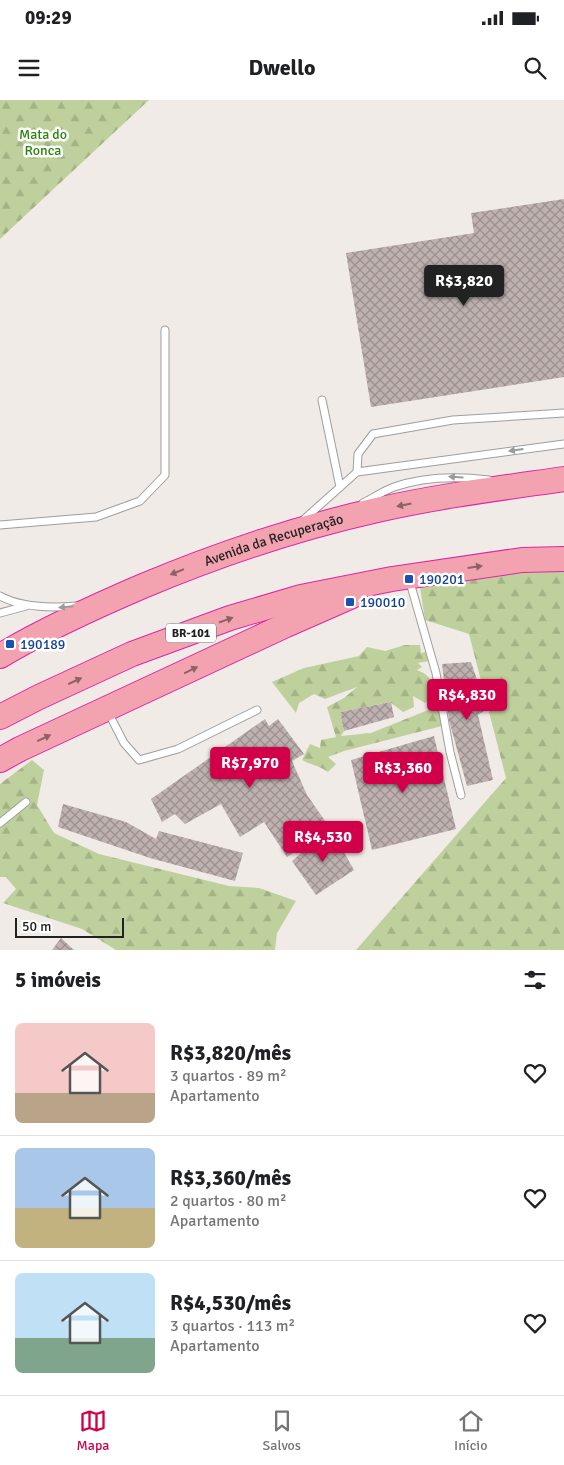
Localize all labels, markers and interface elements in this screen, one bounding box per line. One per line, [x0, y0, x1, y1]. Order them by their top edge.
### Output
text: 09:29 [25, 6, 72, 30]
icon: menu [15, 54, 43, 82]
text: Dwello [249, 54, 315, 81]
icon: search [521, 54, 549, 82]
park label: Mata do Ronca [19, 126, 67, 159]
pin: R$3,820 [418, 264, 510, 307]
text: R$3,820 [435, 271, 493, 291]
one-way arrow [507, 446, 523, 454]
one-way arrow [448, 473, 464, 481]
one-way arrow [395, 501, 411, 509]
street label: Avenida da Recuperação [201, 510, 345, 570]
one-way arrow [468, 562, 484, 570]
one-way arrow [169, 568, 184, 576]
place label: 190201 [419, 571, 464, 588]
marker: 190201 [403, 573, 415, 585]
place label: 190010 [360, 594, 405, 611]
marker: 190010 [344, 596, 356, 608]
one-way arrow [58, 603, 74, 611]
one-way arrow [219, 616, 234, 624]
road number: BR-101 [166, 624, 216, 642]
place label: 190189 [20, 636, 65, 653]
marker: 190189 [4, 638, 16, 650]
one-way arrow [184, 666, 198, 674]
one-way arrow [68, 676, 82, 684]
pin: R$4,830 [421, 678, 513, 721]
text: R$4,830 [438, 685, 496, 705]
one-way arrow [36, 734, 51, 743]
pin: R$7,970 [204, 746, 296, 789]
pin: R$3,360 [357, 752, 449, 794]
text: R$7,970 [221, 753, 279, 773]
text: R$3,360 [374, 758, 432, 778]
pin: R$4,530 [277, 820, 369, 863]
text: R$4,530 [294, 827, 352, 847]
scale bar [15, 915, 124, 938]
text: 50 m [22, 918, 51, 935]
icon: filters [521, 966, 549, 994]
text: 5 imóveis [15, 967, 101, 993]
text: R$3,820/mês [170, 1040, 291, 1066]
icon: home [55, 1043, 115, 1103]
icon: heart [521, 1059, 549, 1087]
text: 3 quartos · 89 m² [170, 1066, 287, 1086]
text: Apartamento [170, 1086, 260, 1106]
text: R$3,360/mês [170, 1165, 291, 1191]
icon: home [55, 1168, 115, 1228]
icon: heart [521, 1184, 549, 1212]
text: 2 quartos · 80 m² [170, 1191, 287, 1211]
text: Apartamento [170, 1211, 260, 1231]
text: R$4,530/mês [170, 1290, 291, 1316]
icon: home [55, 1293, 115, 1353]
icon: heart [521, 1309, 549, 1337]
text: 3 quartos · 113 m² [170, 1316, 295, 1336]
text: Apartamento [170, 1336, 260, 1356]
tab: Mapa [77, 1407, 109, 1454]
tab: Salvos [263, 1407, 301, 1454]
tab: Início [454, 1407, 487, 1454]

